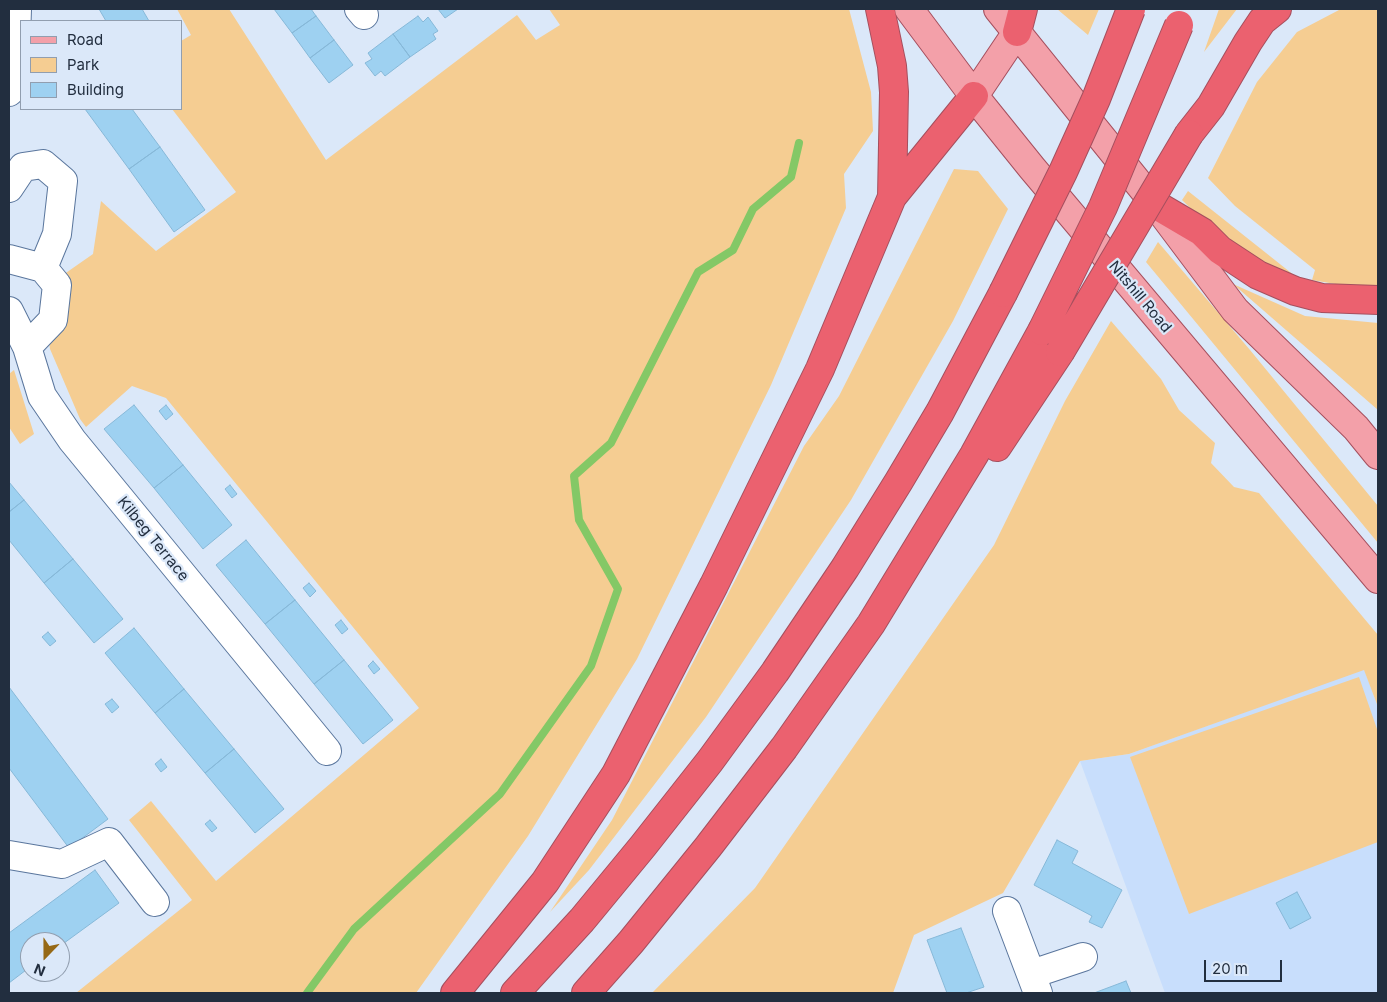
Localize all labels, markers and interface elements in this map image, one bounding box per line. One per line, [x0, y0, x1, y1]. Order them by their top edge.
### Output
legend [20, 20, 182, 110]
text: Road [67, 30, 103, 49]
text: Park [67, 55, 99, 74]
text: Building [67, 80, 124, 99]
street label: Nitshill Road [1105, 258, 1175, 336]
street label: Kilbeg Terrace [113, 493, 193, 585]
north arrow [20, 932, 70, 982]
scale bar [1207, 950, 1284, 982]
text: 20 m [1212, 959, 1248, 978]
text: N [31, 961, 48, 980]

